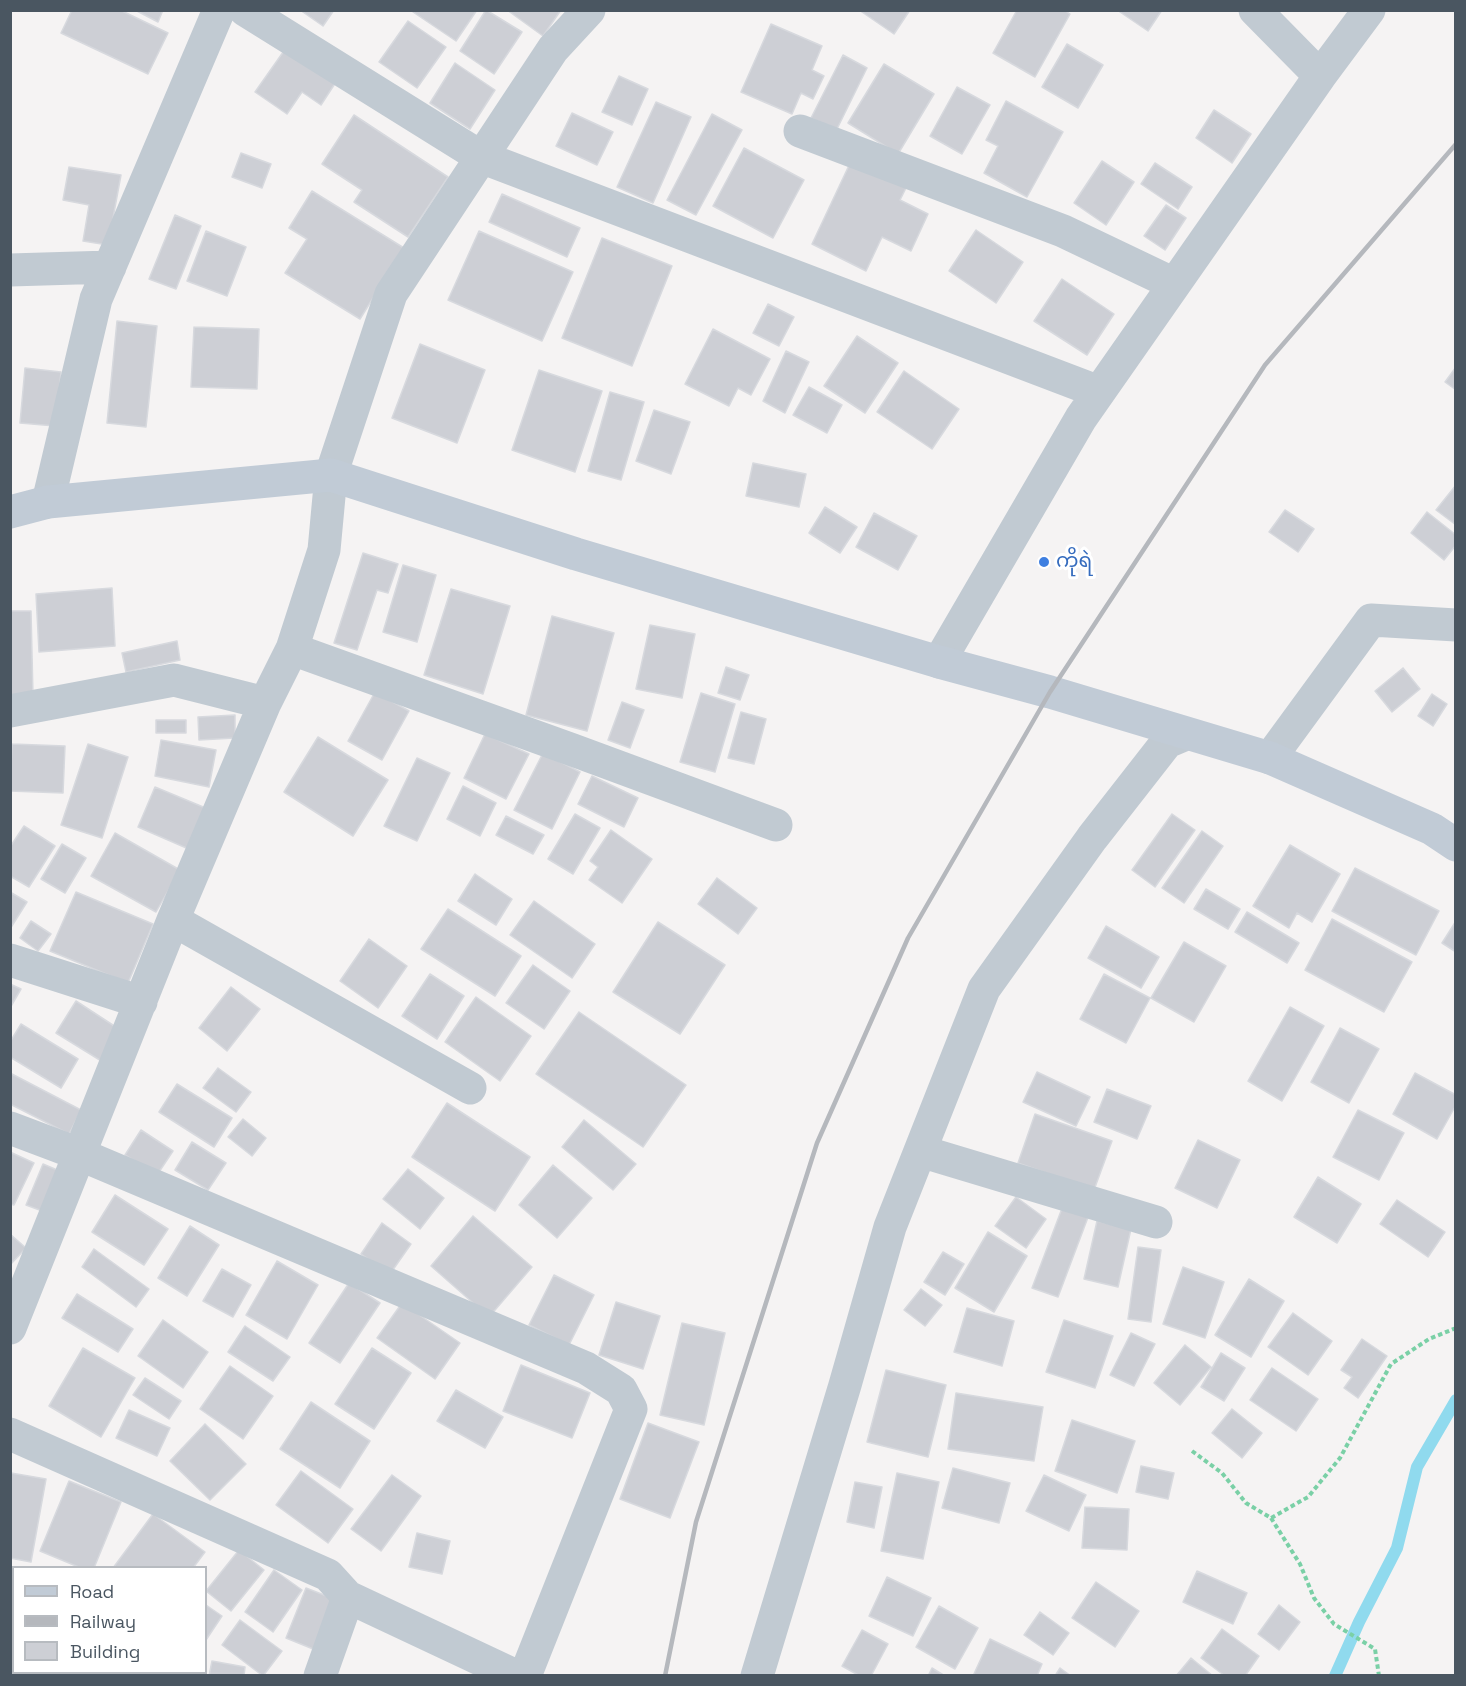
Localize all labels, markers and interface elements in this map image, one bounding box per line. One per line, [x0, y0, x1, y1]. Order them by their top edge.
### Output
place label: ကိုရဲ [1056, 550, 1092, 574]
marker: ကိုရဲ [1037, 555, 1051, 569]
legend [12, 1566, 207, 1674]
text: Road [70, 1580, 114, 1603]
text: Railway [70, 1610, 136, 1633]
text: Building [70, 1640, 140, 1663]

